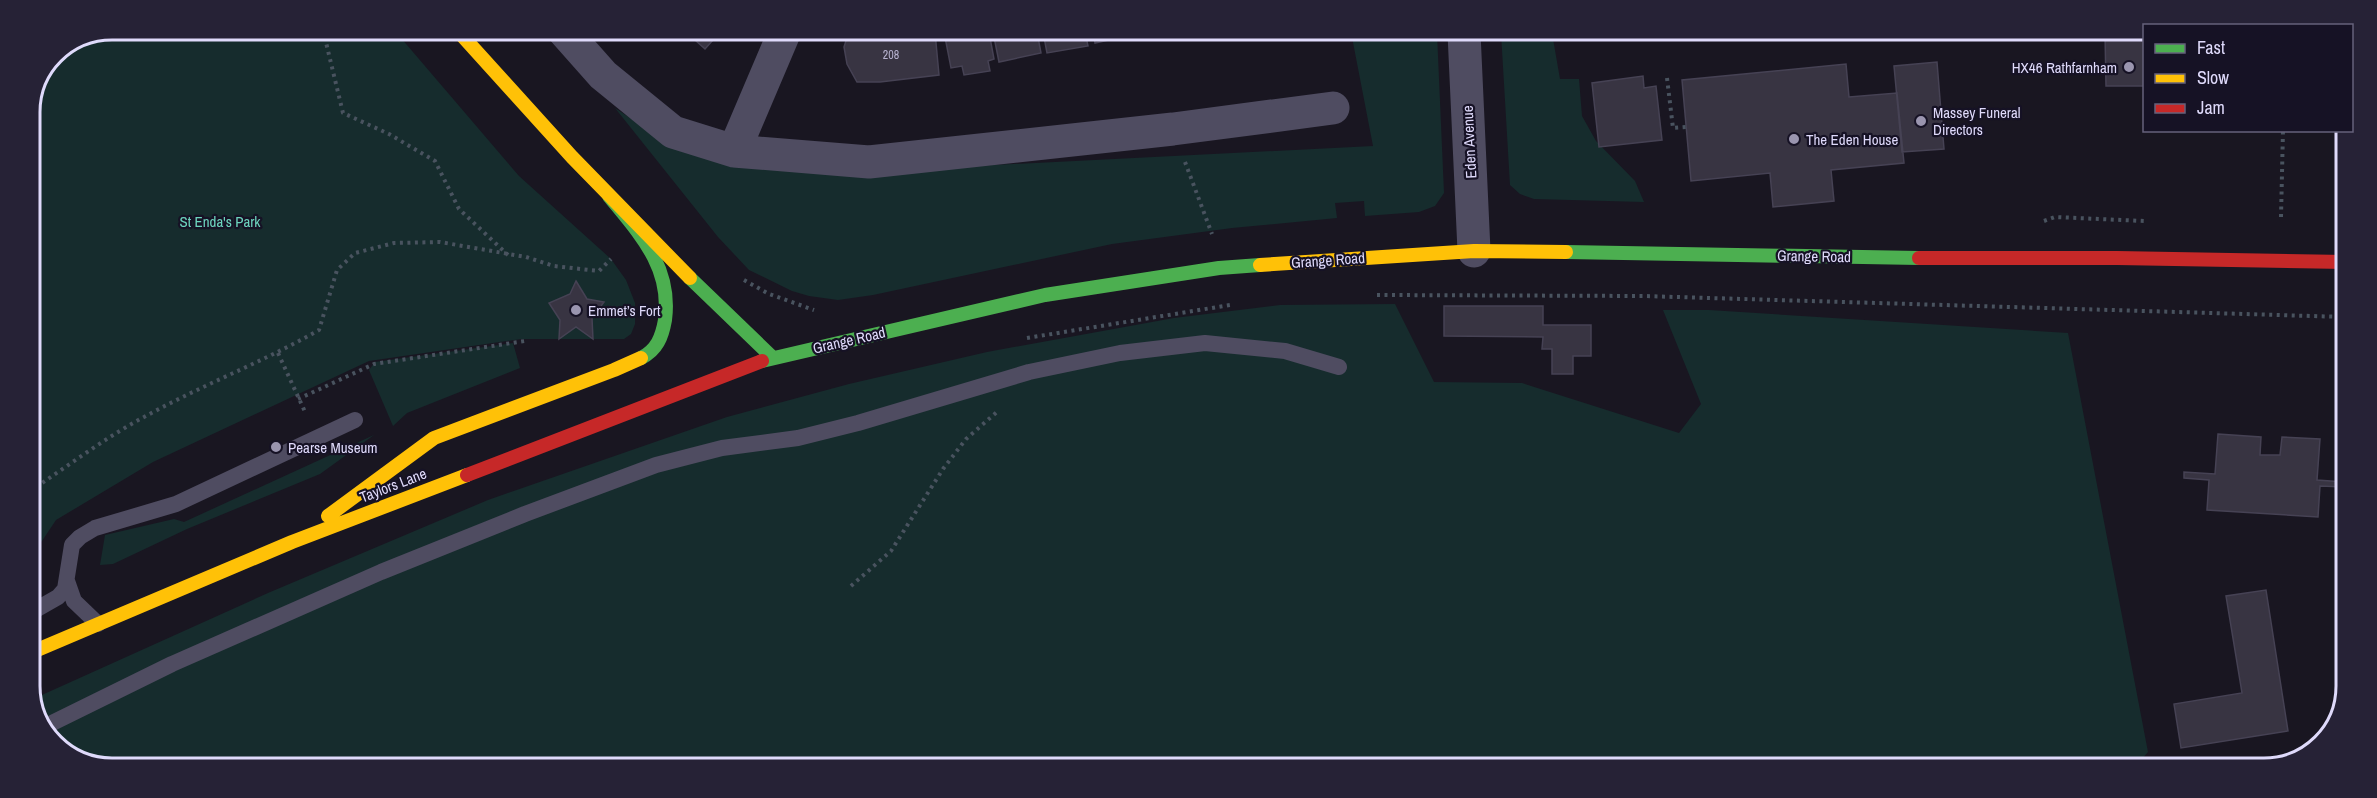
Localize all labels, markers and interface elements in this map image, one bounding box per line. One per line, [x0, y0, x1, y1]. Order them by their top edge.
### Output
legend [2143, 24, 2353, 132]
text: Fast [2197, 35, 2225, 60]
house number: 208 [883, 47, 899, 63]
place label: HX46 Rathfarnham [2012, 57, 2117, 78]
marker: HX46 Rathfarnham [2122, 60, 2136, 74]
text: Slow [2197, 65, 2229, 90]
text: Jam [2197, 95, 2225, 120]
place label: Massey Funeral Directors [1933, 102, 2021, 140]
street label: Eden Avenue [1457, 105, 1481, 179]
marker: Massey Funeral Directors [1914, 114, 1928, 128]
place label: The Eden House [1806, 129, 1898, 150]
marker: The Eden House [1787, 132, 1801, 146]
park label: St Enda's Park [180, 211, 261, 232]
street label: Grange Road [1777, 245, 1851, 267]
street label: Grange Road [1290, 247, 1366, 273]
place label: Emmet’s Fort [588, 300, 661, 321]
marker: Emmet’s Fort [569, 303, 583, 317]
street label: Grange Road [811, 321, 887, 359]
place label: Pearse Museum [288, 437, 378, 458]
marker: Pearse Museum [269, 440, 283, 454]
street label: Taylors Lane [357, 463, 430, 507]

